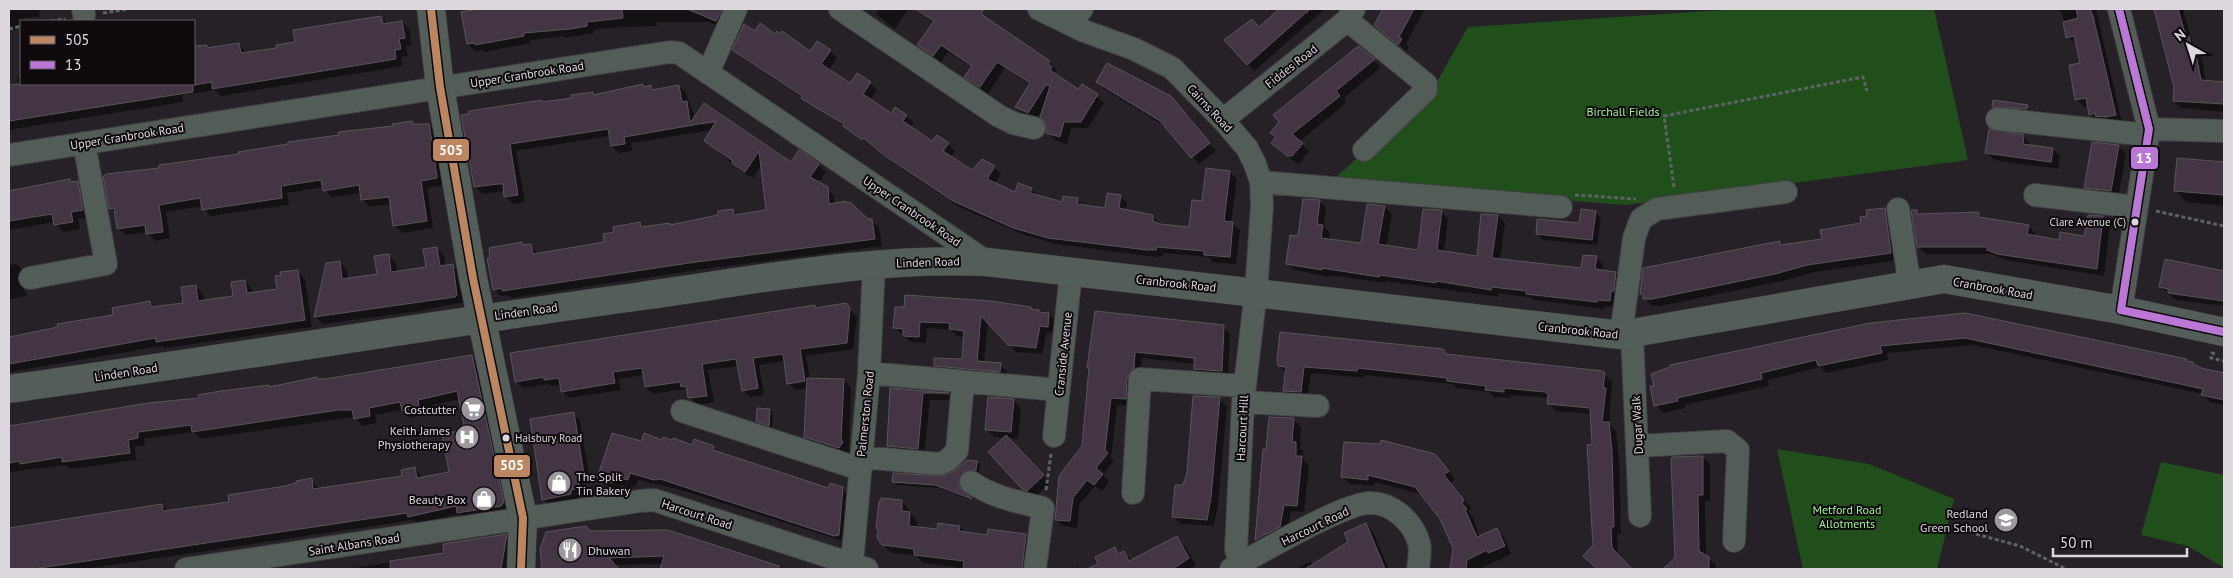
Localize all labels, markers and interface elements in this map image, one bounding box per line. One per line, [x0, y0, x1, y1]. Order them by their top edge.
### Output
legend [20, 20, 195, 85]
north arrow [2163, 20, 2213, 70]
text: N [2171, 25, 2189, 45]
text: 505 [65, 30, 90, 49]
street label: Fiddes Road [1262, 41, 1320, 91]
text: 13 [65, 55, 81, 74]
street label: Upper Cranbrook Road [469, 58, 585, 90]
street label: Cairns Road [1184, 81, 1236, 135]
park label: Birchall Fields [1587, 104, 1659, 119]
street label: Upper Cranbrook Road [69, 120, 185, 152]
line badge: 505 [432, 138, 470, 162]
text: 505 [439, 141, 463, 159]
line badge: 13 [2130, 146, 2159, 170]
text: 13 [2136, 149, 2152, 167]
street label: Upper Cranbrook Road [860, 173, 964, 249]
place label: Clare Avenue (C) [2049, 215, 2126, 229]
marker: Clare Avenue (C) [2130, 217, 2140, 227]
street label: Linden Road [896, 253, 960, 271]
street label: Cranbrook Road [1135, 271, 1217, 295]
street label: Cranbrook Road [1952, 274, 2034, 302]
street label: Linden Road [493, 299, 559, 323]
street label: Cranside Avenue [1051, 311, 1075, 397]
street label: Cranbrook Road [1537, 318, 1619, 342]
street label: Linden Road [93, 360, 159, 384]
street label: Palmerston Road [853, 370, 877, 458]
street label: Harcourt Hill [1233, 394, 1251, 461]
street label: Dugar Walk [1628, 395, 1646, 455]
supermarket icon: Costcutter [460, 396, 486, 422]
place label: Costcutter [404, 402, 456, 417]
place label: Keith James Physiotherapy [378, 423, 450, 452]
hospital icon: Keith James Physiotherapy [454, 424, 480, 450]
place label: Halsbury Road [515, 431, 582, 445]
marker: Halsbury Road [501, 433, 511, 443]
line badge: 505 [493, 454, 531, 478]
text: 505 [500, 456, 524, 474]
place label: The Split Tin Bakery [576, 469, 630, 498]
shop icon: The Split Tin Bakery [546, 470, 572, 496]
shop icon: Beauty Box [471, 486, 497, 512]
place label: Beauty Box [409, 492, 466, 507]
street label: Harcourt Road [660, 496, 734, 532]
park label: Metford Road Allotments [1813, 502, 1881, 531]
street label: Harcourt Road [1279, 503, 1351, 549]
place label: Redland Green School [1920, 506, 1988, 535]
school or university icon: Redland Green School [1993, 507, 2019, 533]
scale bar [2053, 526, 2187, 558]
street label: Saint Albans Road [307, 529, 401, 559]
text: 50 m [2060, 533, 2093, 552]
restaurant icon: Dhuwan [557, 537, 583, 563]
place label: Dhuwan [588, 543, 630, 558]

